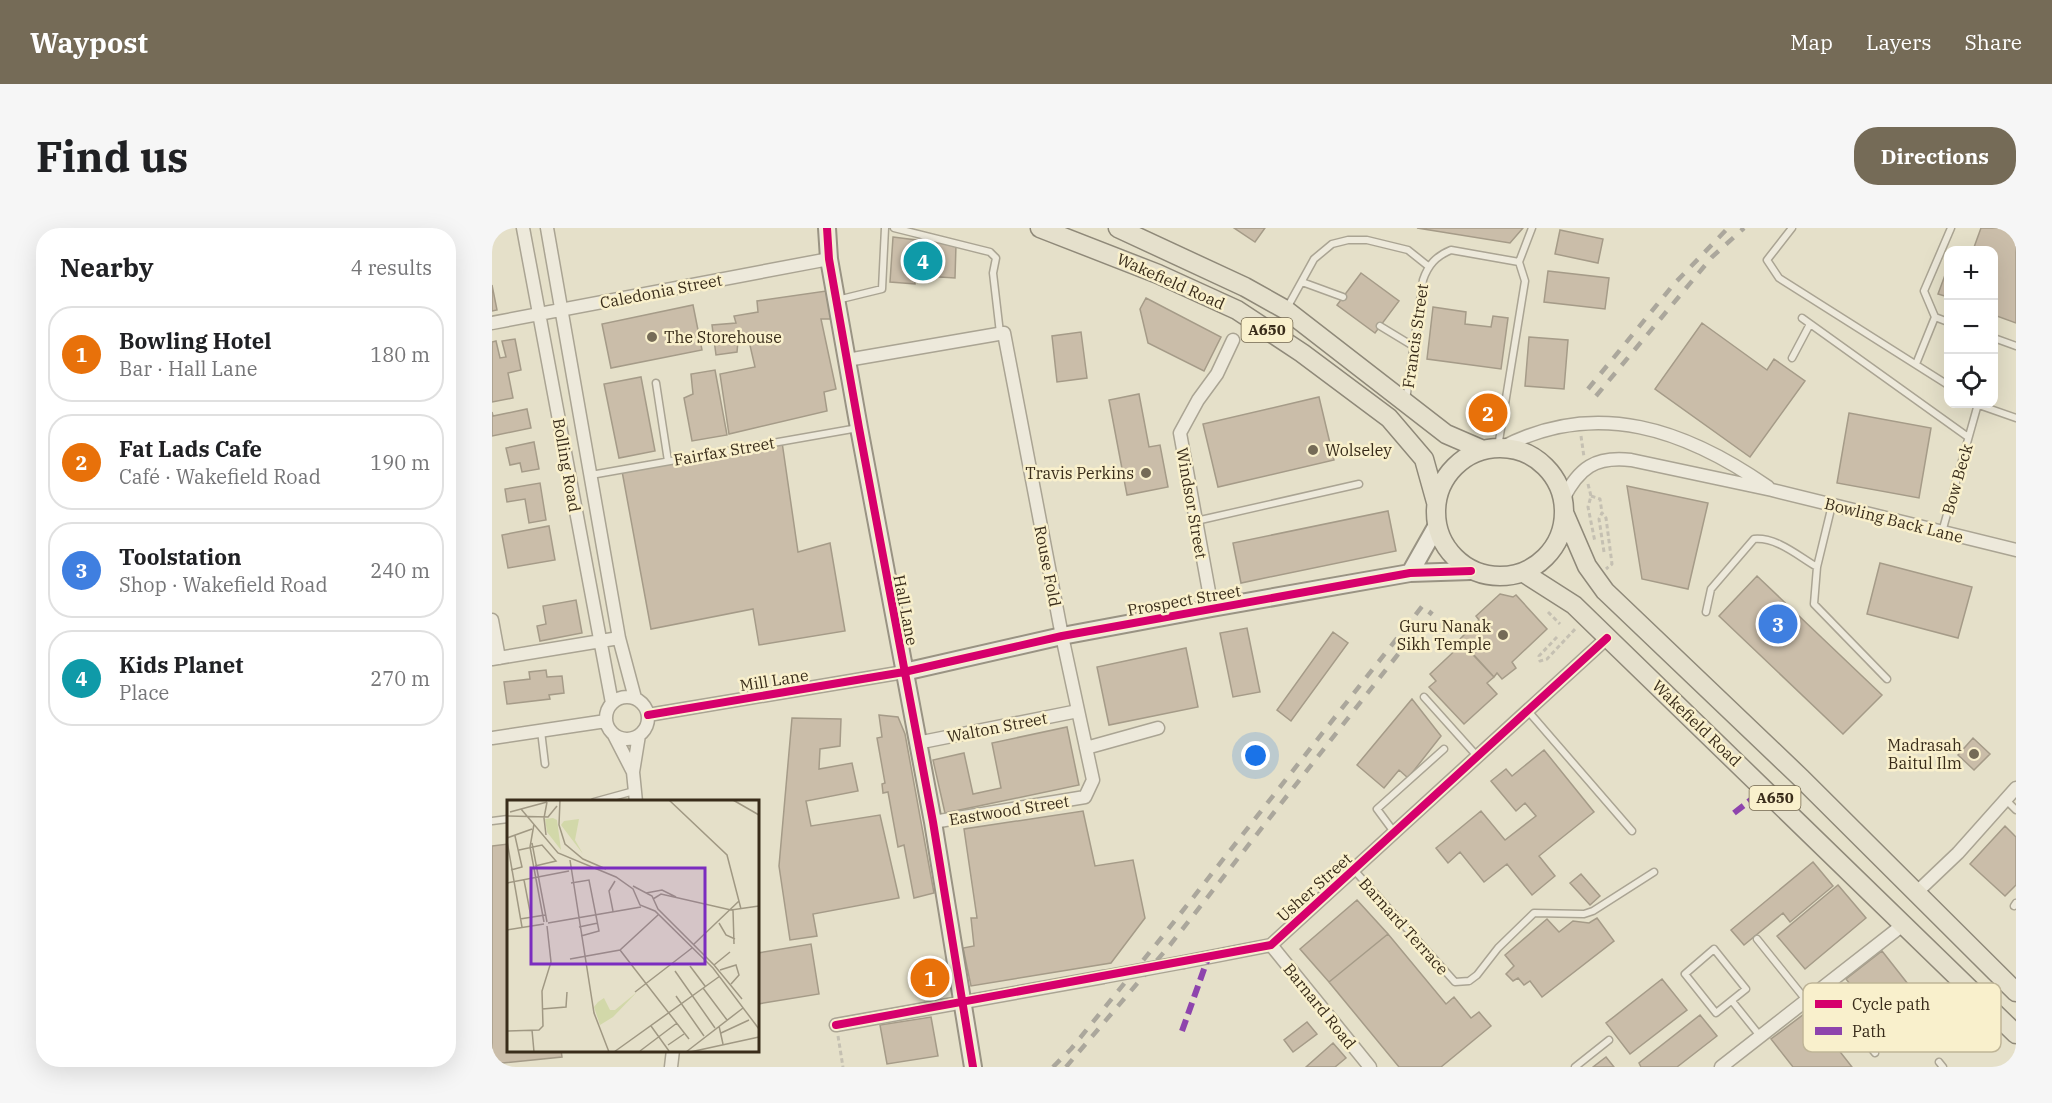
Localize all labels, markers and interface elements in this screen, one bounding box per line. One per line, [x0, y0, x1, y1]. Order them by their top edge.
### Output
text: Waypost [30, 24, 148, 61]
text: Map [1790, 28, 1833, 56]
text: Layers [1866, 28, 1932, 56]
text: Share [1965, 28, 2022, 56]
button: Directions [1854, 127, 2016, 185]
text: Find us [36, 129, 188, 184]
pin: 4 [904, 238, 942, 284]
map controls [1944, 246, 1998, 408]
button: + [1944, 246, 1998, 300]
street label: Wakefield Road [1114, 248, 1228, 314]
text: Nearby [60, 250, 154, 284]
text: 4 results [351, 254, 432, 281]
street label: Caledonia Street [598, 269, 724, 313]
street label: Francis Street [1398, 282, 1432, 390]
button: − [1944, 300, 1998, 354]
road number: A650 [1242, 318, 1292, 342]
text: Bowling Hotel [119, 326, 271, 355]
place label: The Storehouse [664, 327, 782, 347]
marker: The Storehouse [645, 330, 659, 344]
text: 1 [76, 341, 88, 368]
text: 180 m [370, 341, 430, 368]
button: locate [1944, 354, 1998, 408]
text: Bar · Hall Lane [119, 355, 258, 382]
pin: 2 [1468, 390, 1508, 435]
street label: Bolling Road [549, 416, 585, 514]
street label: Fairfax Street [672, 432, 776, 470]
text: Fat Lads Cafe [119, 434, 262, 463]
place label: Wolseley [1325, 440, 1392, 460]
street label: Bow Beck [1937, 441, 1977, 517]
marker: Wolseley [1306, 443, 1320, 457]
street label: Windsor Street [1172, 446, 1212, 561]
text: 2 [76, 449, 88, 476]
text: 190 m [370, 449, 430, 476]
text: Café · Wakefield Road [119, 463, 321, 490]
place label: Travis Perkins [1025, 463, 1134, 483]
marker: Travis Perkins [1139, 466, 1153, 480]
street label: Bowling Back Lane [1823, 493, 1965, 547]
street label: Rouse Fold [1030, 524, 1066, 609]
text: Toolstation [119, 542, 242, 571]
text: 3 [76, 557, 88, 584]
text: 240 m [370, 557, 430, 584]
text: Shop · Wakefield Road [119, 571, 328, 598]
street label: Hall Lane [889, 573, 923, 647]
street label: Prospect Street [1126, 580, 1243, 620]
pin: 3 [1758, 602, 1798, 646]
place label: Guru Nanak Sikh Temple [1397, 616, 1492, 654]
marker: Guru Nanak Sikh Temple [1496, 628, 1510, 642]
text: Kids Planet [119, 650, 243, 679]
text: 4 [76, 665, 88, 692]
text: 270 m [370, 665, 430, 692]
street label: Mill Lane [738, 665, 810, 695]
street label: Wakefield Road [1648, 675, 1746, 771]
text: Place [119, 679, 169, 706]
street label: Walton Street [945, 707, 1049, 747]
place label: Madrasah Baitul Ilm [1887, 735, 1962, 773]
your location [1241, 741, 1270, 770]
marker: Madrasah Baitul Ilm [1967, 747, 1981, 761]
road number: A650 [1750, 786, 1800, 810]
street label: Eastwood Street [947, 791, 1071, 829]
inset map [507, 800, 759, 1052]
street label: Usher Street [1272, 848, 1356, 926]
street label: Barnard Terrace [1355, 873, 1453, 979]
pin: 1 [910, 956, 950, 1000]
street label: Barnard Road [1279, 959, 1361, 1053]
legend [1803, 983, 2001, 1052]
text: Cycle path [1852, 994, 1930, 1014]
text: Path [1852, 1021, 1886, 1041]

